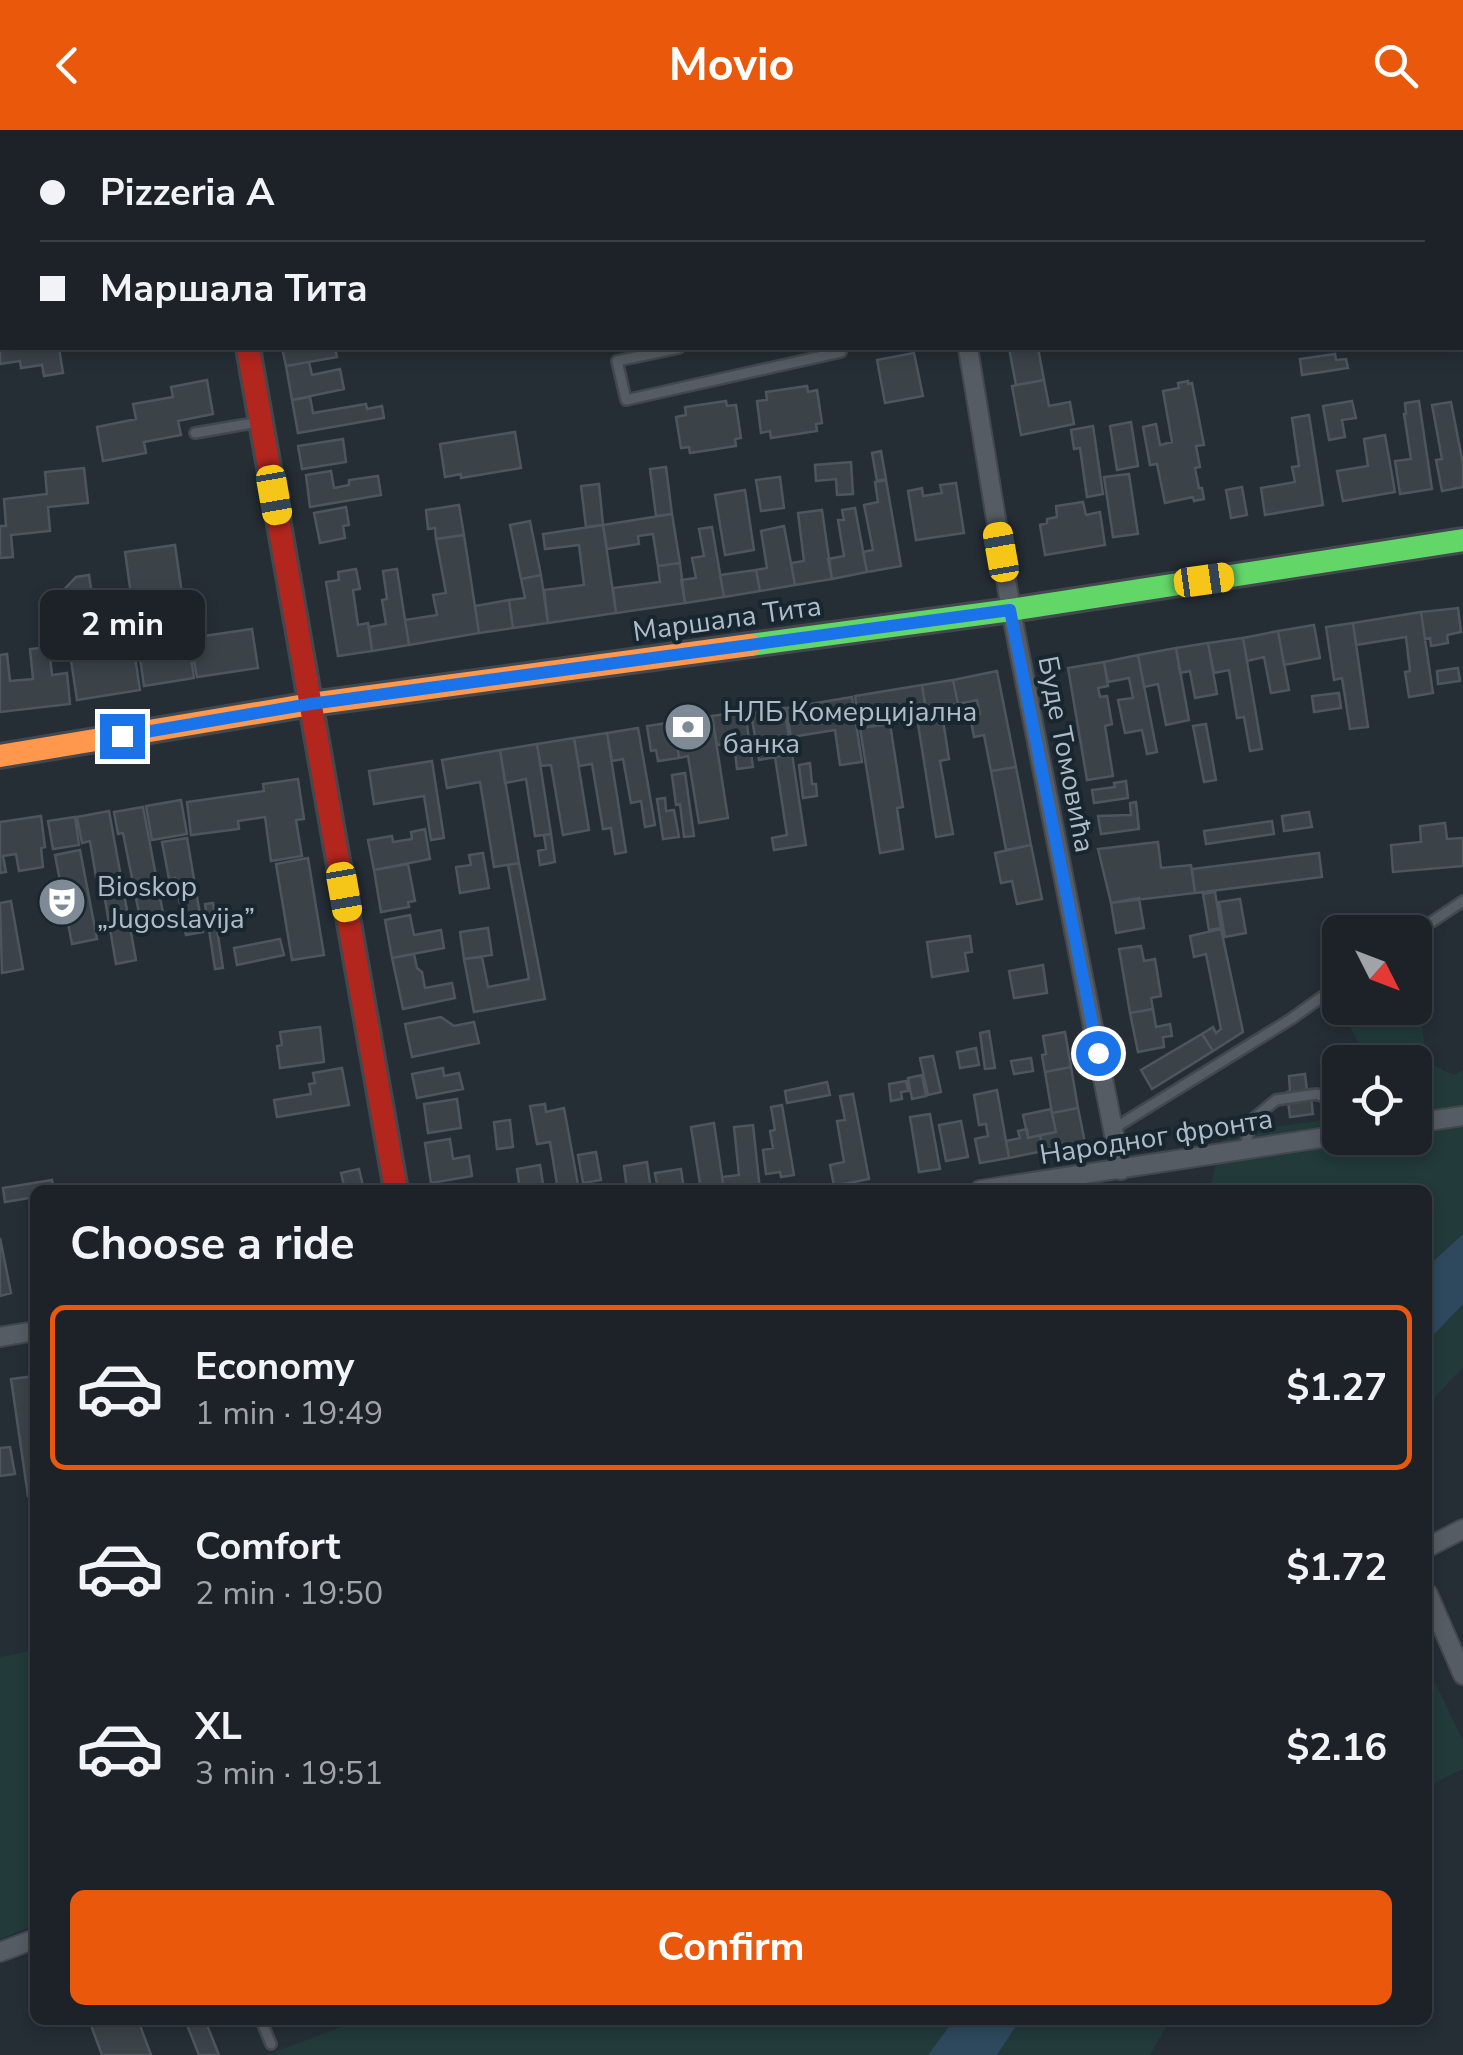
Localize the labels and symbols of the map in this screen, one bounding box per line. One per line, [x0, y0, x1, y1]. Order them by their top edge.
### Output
car [254, 463, 294, 527]
car [981, 520, 1021, 584]
car [1172, 561, 1236, 599]
street label: Маршала Тита [630, 587, 824, 651]
callout: 2 min [39, 591, 204, 661]
street label: Буде Томовића [1028, 653, 1104, 856]
place label: НЛБ Комерцијална банка [723, 693, 977, 763]
bank icon: НЛБ Комерцијална банка [662, 701, 714, 753]
route end [100, 714, 145, 759]
car [324, 860, 364, 924]
place label: Bioskop „Jugoslavija” [97, 868, 255, 938]
theatre icon: Bioskop „Jugoslavija” [36, 876, 88, 928]
north arrow [1322, 915, 1432, 1025]
route start [1076, 1031, 1121, 1076]
street label: Народног фронта [1037, 1100, 1276, 1174]

